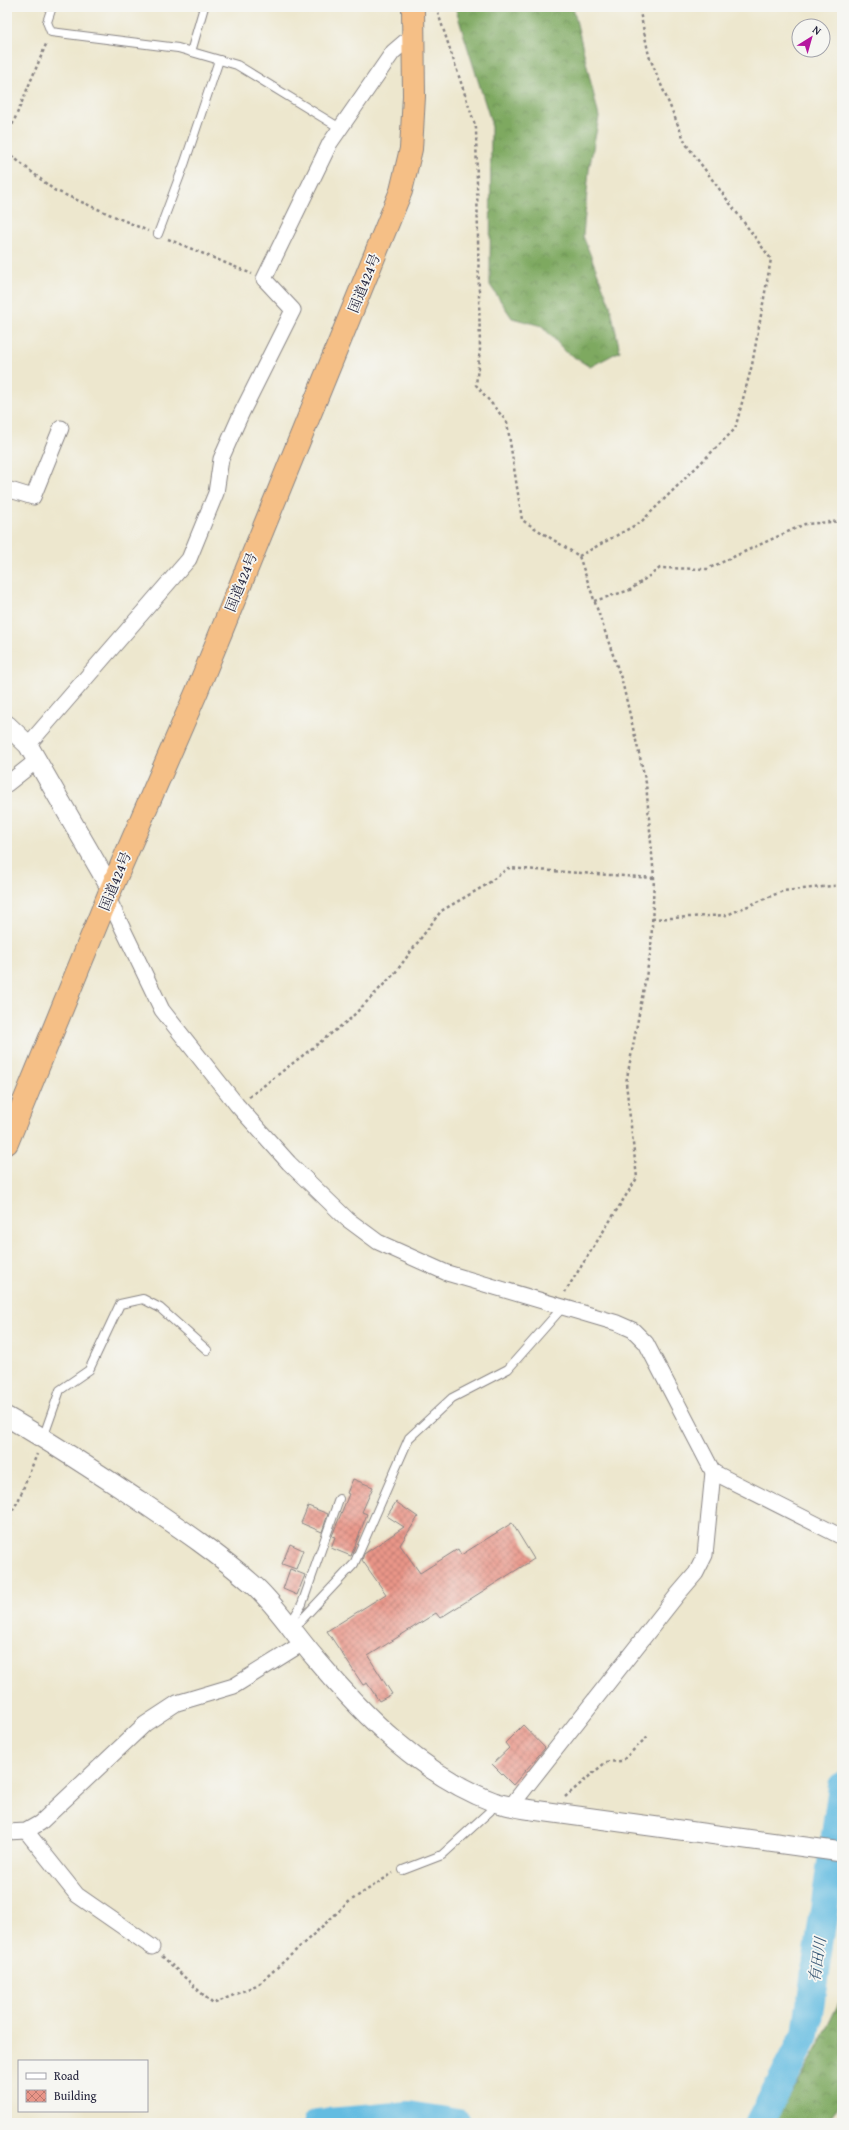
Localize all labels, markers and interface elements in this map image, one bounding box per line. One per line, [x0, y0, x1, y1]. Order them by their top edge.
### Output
north arrow [791, 18, 831, 58]
text: N [809, 21, 825, 39]
street label: 国道424号 [343, 250, 385, 316]
street label: 国道424号 [220, 549, 262, 615]
street label: 国道424号 [94, 848, 136, 914]
water label: 有田川 [803, 1934, 831, 1984]
legend [18, 2060, 148, 2112]
text: Road [54, 2067, 80, 2084]
text: Building [54, 2087, 97, 2104]

